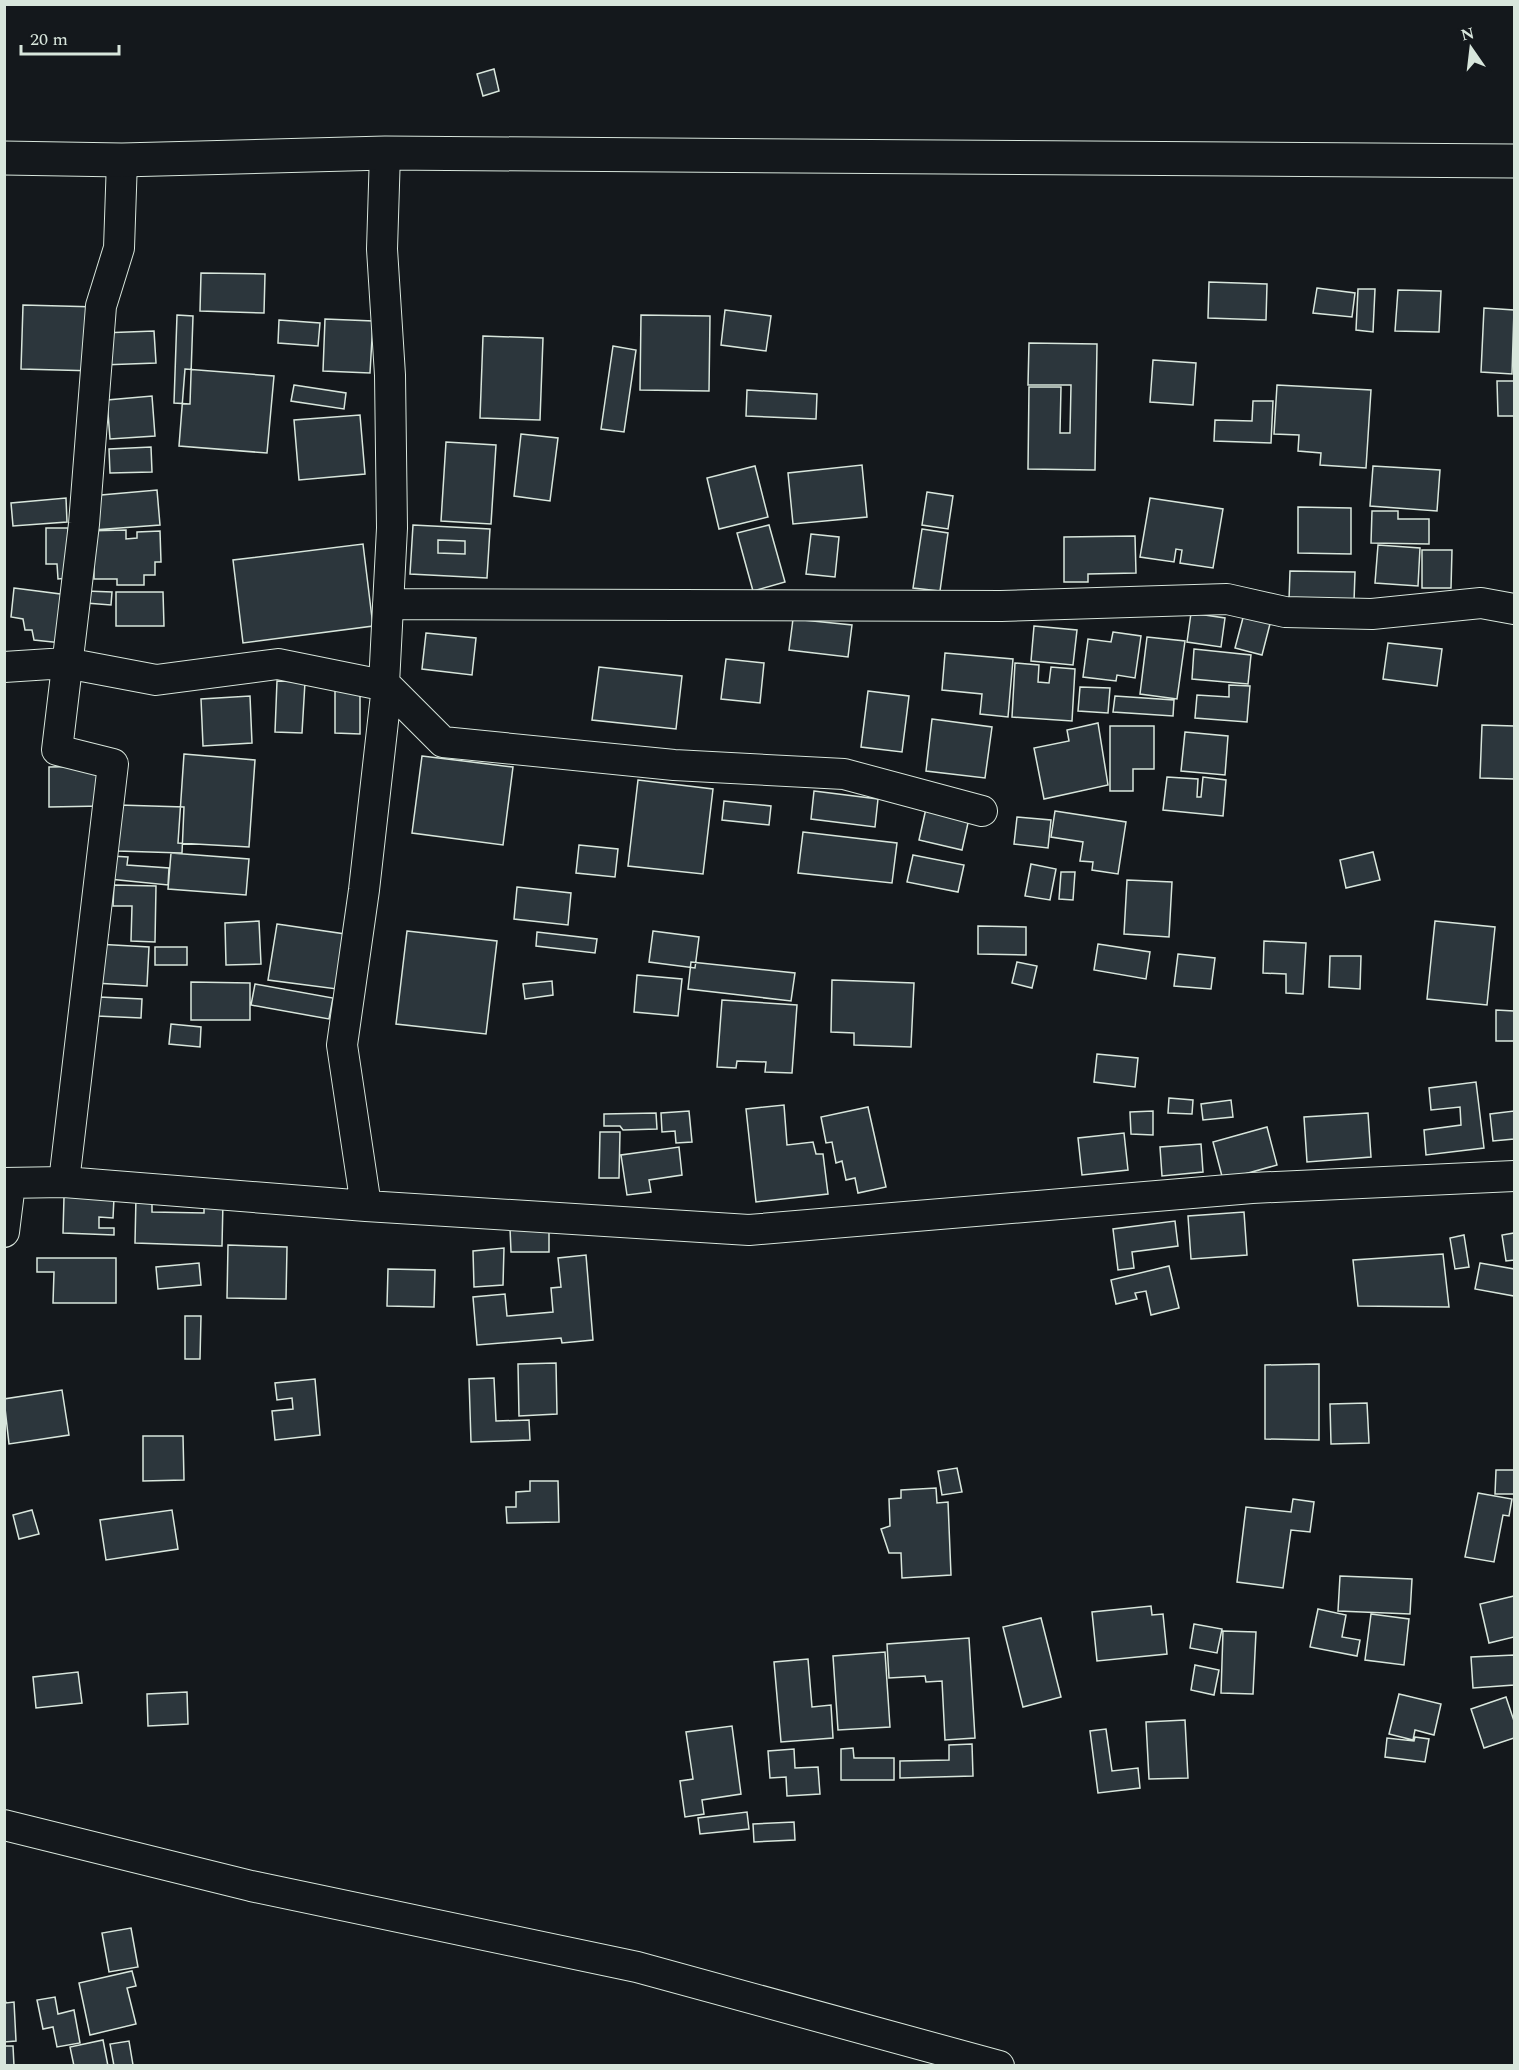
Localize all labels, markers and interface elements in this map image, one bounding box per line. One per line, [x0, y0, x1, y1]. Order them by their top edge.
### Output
scale bar [21, 18, 118, 56]
north arrow [1441, 18, 1501, 78]
text: N [1458, 21, 1477, 48]
text: 20 m [30, 26, 68, 53]

